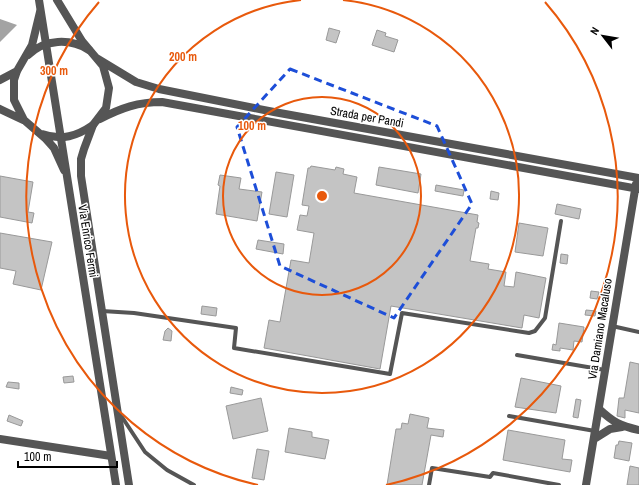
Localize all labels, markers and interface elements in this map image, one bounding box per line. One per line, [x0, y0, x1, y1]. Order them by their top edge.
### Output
north arrow [583, 16, 623, 56]
text: N [587, 24, 602, 37]
text: 200 m [169, 49, 197, 65]
text: 300 m [40, 63, 68, 79]
street label: Strada per Pandi [329, 103, 405, 131]
text: 100 m [238, 118, 266, 134]
centre of rings [315, 189, 329, 203]
street label: Via Enrico Fermi [74, 203, 102, 279]
street label: Via Damiano Macaluso [584, 277, 616, 381]
scale bar [18, 443, 117, 469]
text: 100 m [24, 449, 51, 465]

